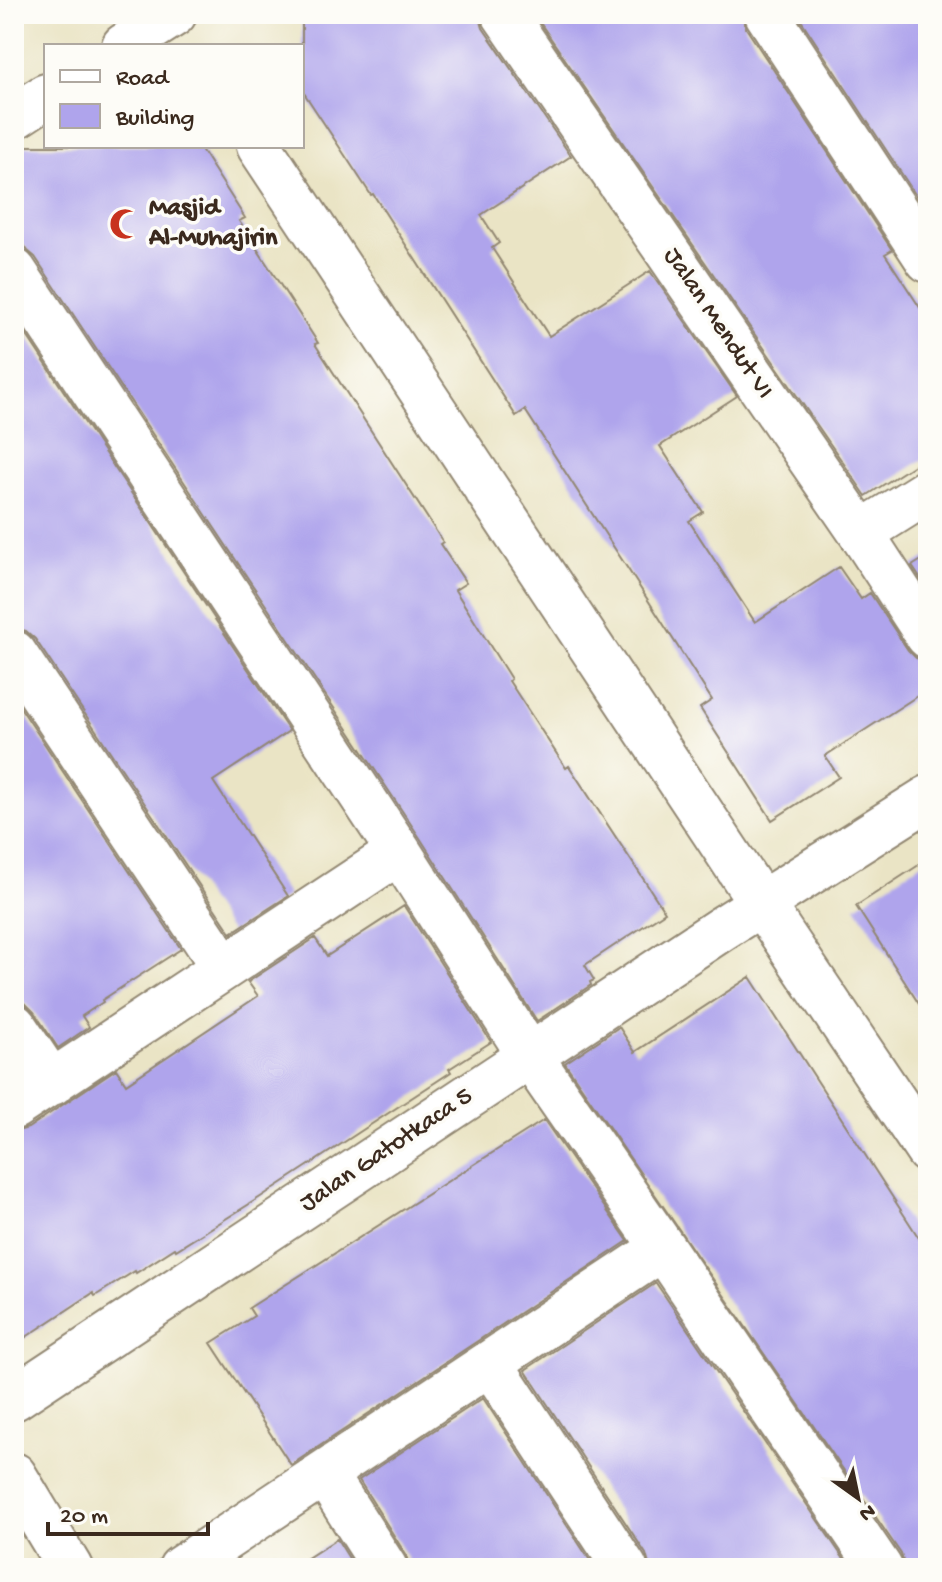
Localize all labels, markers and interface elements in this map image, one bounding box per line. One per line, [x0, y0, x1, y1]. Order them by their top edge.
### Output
legend [44, 44, 304, 148]
text: Road [116, 65, 170, 94]
text: Building [115, 105, 194, 134]
place label: Masjid Al-Muhajirin [148, 194, 278, 255]
mosque icon: Masjid Al-Muhajirin [108, 207, 142, 241]
street label: Jalan Mendut VI [655, 243, 779, 405]
street label: Jalan Gatotkaca 5 [295, 1082, 479, 1220]
north arrow [818, 1458, 898, 1538]
scale bar [48, 1486, 208, 1536]
text: N [854, 1497, 880, 1526]
text: 20 m [60, 1503, 108, 1532]

